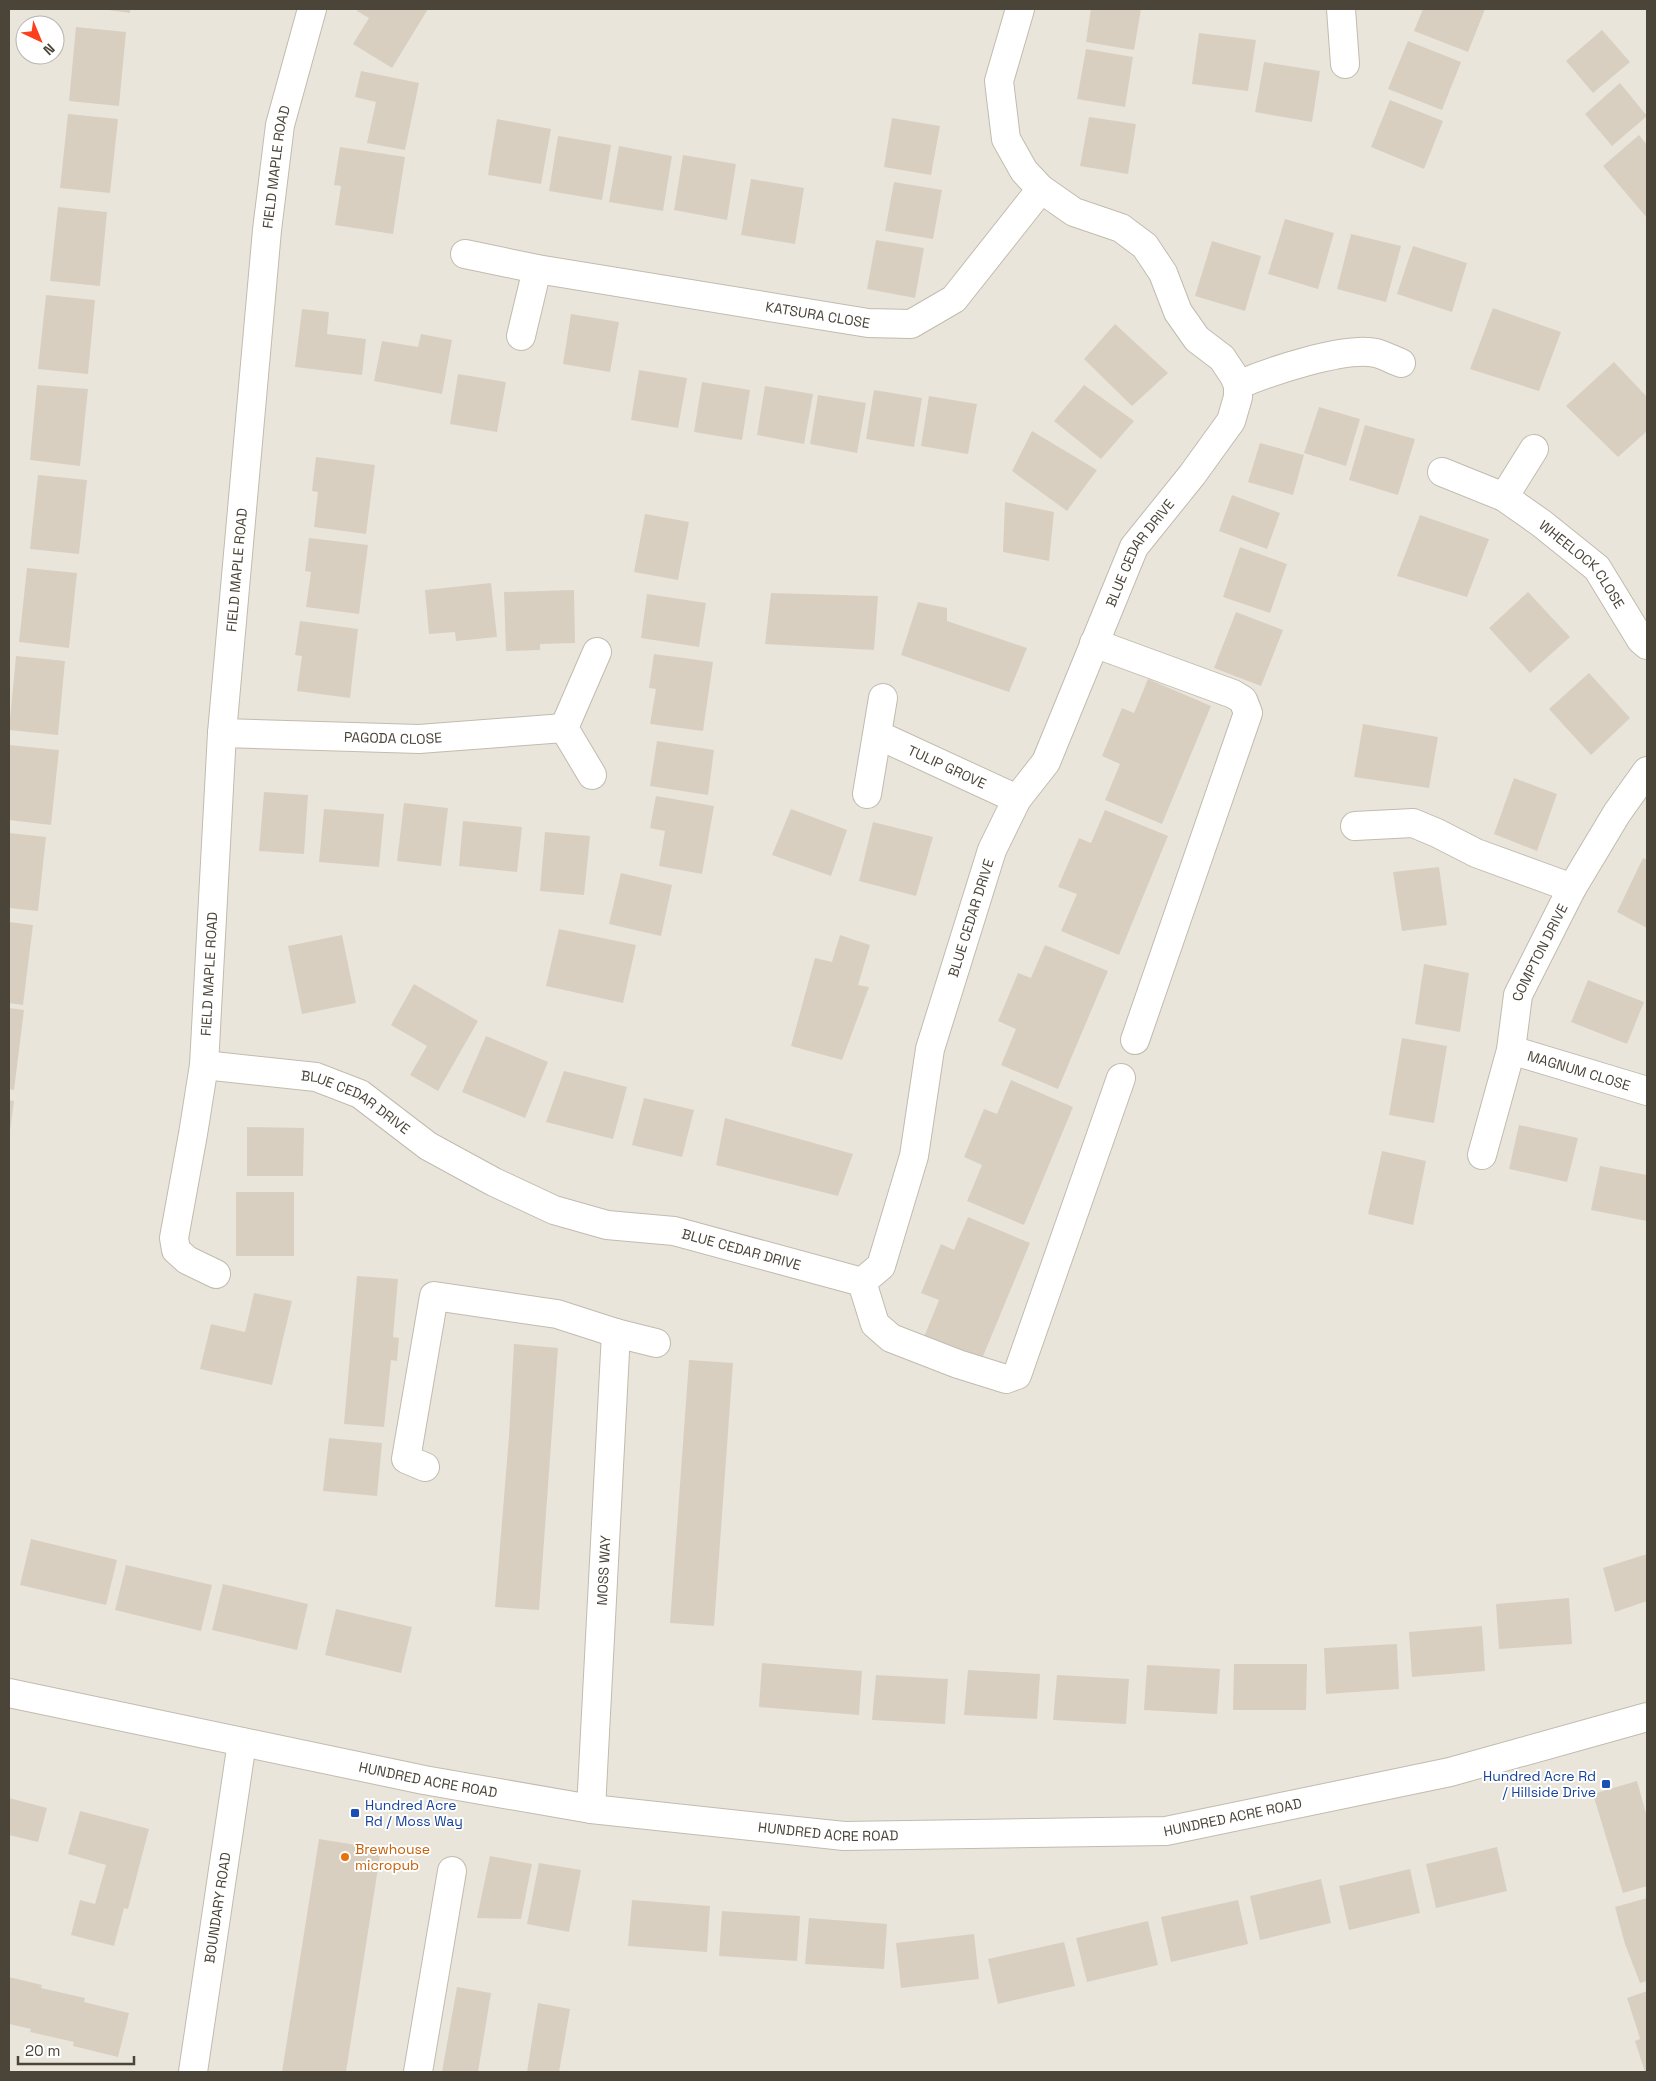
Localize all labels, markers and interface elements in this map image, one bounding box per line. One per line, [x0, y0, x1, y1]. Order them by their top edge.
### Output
north arrow [15, 15, 65, 65]
text: N [39, 40, 59, 59]
street label: FIELD MAPLE ROAD [258, 103, 294, 230]
street label: KATSURA CLOSE [764, 297, 871, 332]
street label: BLUE CEDAR DRIVE [1101, 495, 1178, 610]
street label: FIELD MAPLE ROAD [222, 507, 251, 633]
street label: WHEELOCK CLOSE [1536, 516, 1629, 612]
street label: PAGODA CLOSE [344, 728, 443, 748]
street label: TULIP GROVE [905, 741, 989, 793]
street label: BLUE CEDAR DRIVE [944, 857, 998, 979]
street label: COMPTON DRIVE [1508, 901, 1572, 1002]
street label: FIELD MAPLE ROAD [197, 911, 221, 1036]
street label: MAGNUM CLOSE [1525, 1046, 1633, 1095]
street label: BLUE CEDAR DRIVE [300, 1066, 414, 1138]
street label: BLUE CEDAR DRIVE [680, 1225, 803, 1274]
street label: MOSS WAY [593, 1534, 614, 1606]
street label: HUNDRED ACRE ROAD [357, 1758, 499, 1802]
place label: Hundred Acre Rd / Hillside Drive [1483, 1767, 1596, 1801]
marker: Hundred Acre Rd / Hillside Drive [1600, 1778, 1612, 1790]
street label: HUNDRED ACRE ROAD [1162, 1794, 1303, 1840]
place label: Hundred Acre Rd / Moss Way [365, 1796, 463, 1830]
marker: Hundred Acre Rd / Moss Way [349, 1807, 361, 1819]
street label: HUNDRED ACRE ROAD [757, 1818, 899, 1845]
place label: Brewhouse micropub [355, 1840, 430, 1874]
street label: BOUNDARY ROAD [200, 1851, 235, 1965]
marker: Brewhouse micropub [339, 1851, 351, 1863]
scale bar [18, 2034, 134, 2066]
text: 20 m [25, 2041, 60, 2060]

